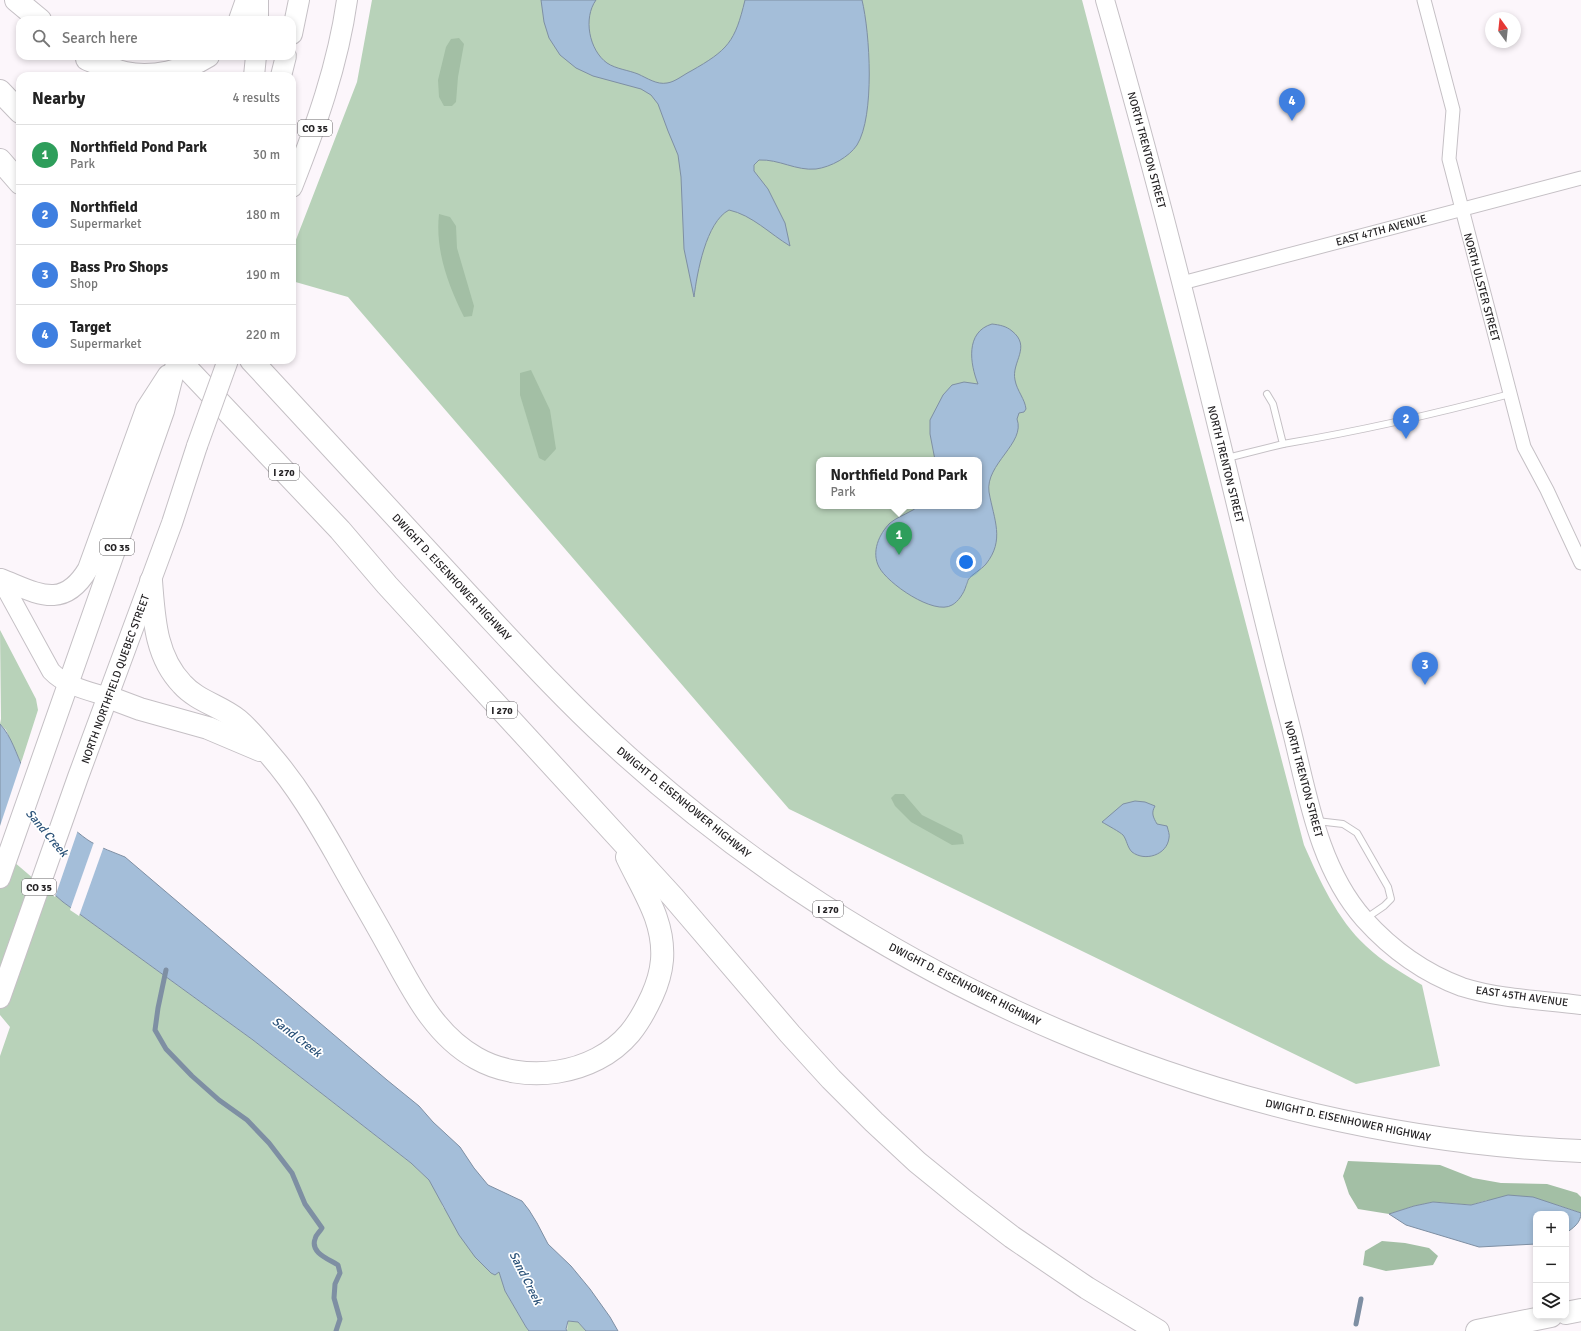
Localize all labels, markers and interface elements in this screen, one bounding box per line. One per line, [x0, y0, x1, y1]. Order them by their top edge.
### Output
north arrow [1485, 12, 1521, 48]
search box [16, 16, 296, 60]
icon: search [30, 27, 52, 49]
text: Search here [62, 29, 138, 47]
text: Nearby [32, 88, 85, 109]
pin: 4 [1279, 88, 1305, 121]
text: 4 results [232, 90, 280, 106]
street label: NORTH TRENTON STREET [1125, 90, 1168, 210]
road number: CO 35 [298, 120, 332, 136]
text: Northfield Pond Park [70, 138, 207, 156]
text: 1 [41, 147, 49, 163]
text: 30 m [253, 147, 280, 163]
text: Park [70, 156, 95, 172]
text: Northfield [70, 198, 138, 216]
text: 2 [41, 207, 49, 223]
text: 180 m [246, 207, 280, 223]
street label: EAST 47TH AVENUE [1334, 212, 1428, 249]
text: Supermarket [70, 216, 142, 232]
street label: NORTH ULSTER STREET [1461, 232, 1502, 343]
text: Bass Pro Shops [70, 258, 168, 276]
text: 3 [41, 267, 49, 283]
text: 190 m [246, 267, 280, 283]
text: Shop [70, 276, 98, 292]
text: Target [70, 318, 111, 336]
text: 4 [41, 327, 49, 343]
text: 220 m [246, 327, 280, 343]
text: Supermarket [70, 336, 142, 352]
street label: NORTH TRENTON STREET [1205, 404, 1246, 525]
pin: 2 [1393, 406, 1419, 439]
popup [816, 457, 982, 509]
road number: I 270 [269, 464, 299, 480]
text: Northfield Pond Park [831, 466, 968, 484]
text: Park [831, 484, 856, 500]
street label: DWIGHT D. EISENHOWER HIGHWAY [389, 511, 514, 644]
pin: 1 [886, 522, 912, 555]
road number: CO 35 [100, 539, 134, 555]
your location [956, 552, 976, 572]
street label: NORTH NORTHFIELD QUEBEC STREET [79, 592, 152, 766]
pin: 3 [1412, 652, 1438, 685]
road number: I 270 [487, 702, 517, 718]
street label: NORTH TRENTON STREET [1282, 719, 1325, 839]
street label: DWIGHT D. EISENHOWER HIGHWAY [614, 744, 754, 861]
water label: Sand Creek [22, 806, 72, 861]
road number: CO 35 [22, 879, 56, 895]
road number: I 270 [813, 901, 843, 917]
street label: DWIGHT D. EISENHOWER HIGHWAY [887, 940, 1043, 1029]
street label: EAST 45TH AVENUE [1475, 984, 1569, 1009]
water label: Sand Creek [269, 1014, 325, 1061]
street label: DWIGHT D. EISENHOWER HIGHWAY [1264, 1097, 1432, 1144]
map controls [1533, 1211, 1569, 1319]
button: + [1533, 1211, 1569, 1247]
button: − [1533, 1247, 1569, 1283]
water label: Sand Creek [506, 1249, 546, 1308]
button: layers [1533, 1283, 1569, 1319]

